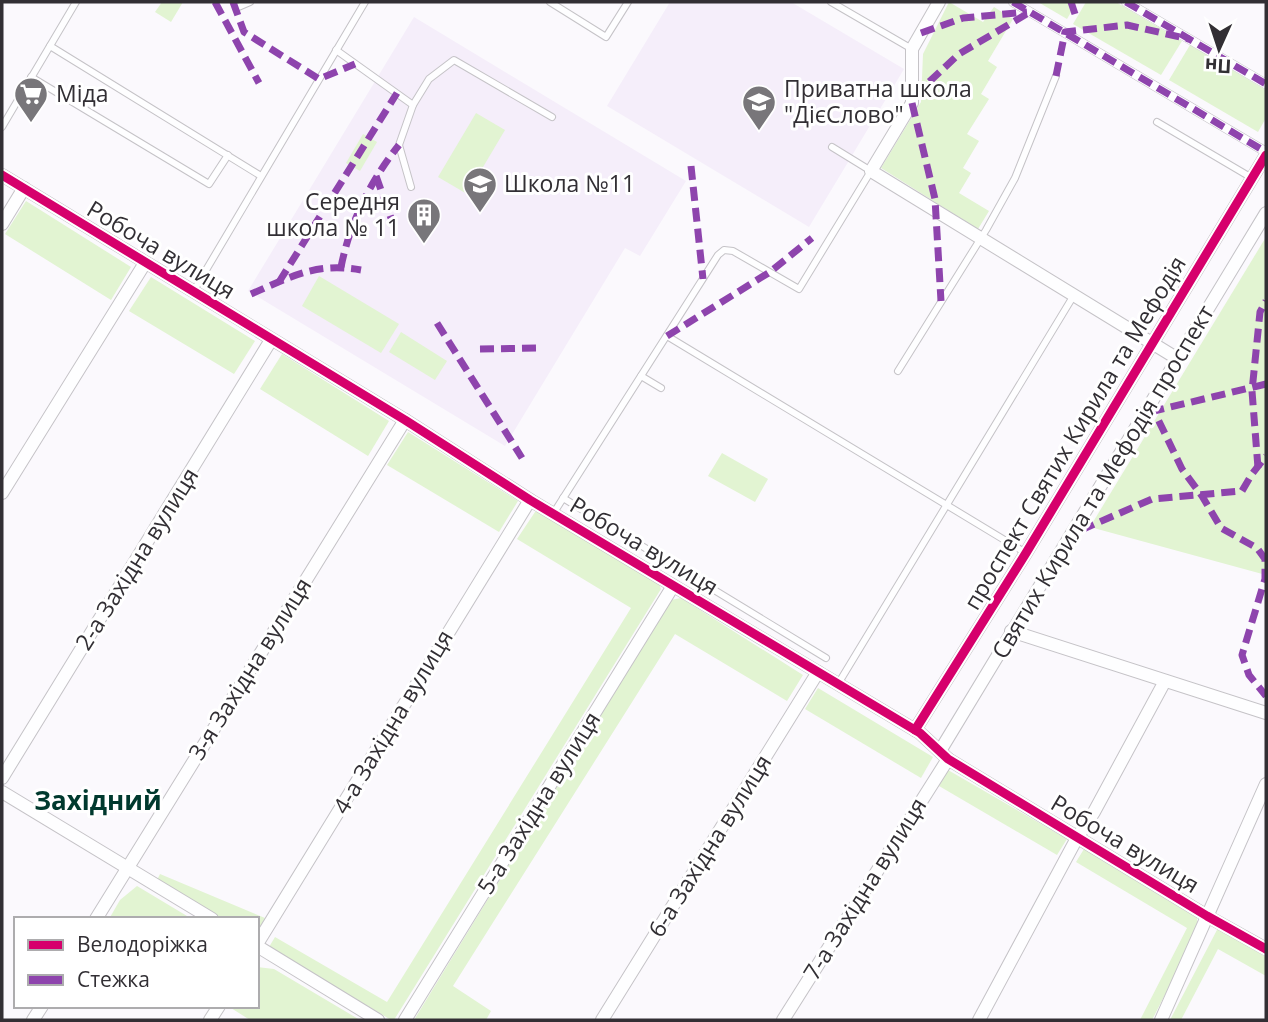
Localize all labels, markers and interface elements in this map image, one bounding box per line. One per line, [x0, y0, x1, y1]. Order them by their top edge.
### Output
north arrow [1184, 14, 1254, 84]
text: Пн [1204, 52, 1232, 80]
place label: Приватна школа "ДієСлово" [784, 72, 972, 130]
supermarket icon: Міда [12, 75, 50, 124]
place label: Міда [56, 77, 109, 109]
school or university icon: Приватна школа "ДієСлово" [740, 83, 778, 132]
school or university icon: Школа №11 [461, 165, 499, 214]
place label: Школа №11 [504, 167, 635, 199]
place label: Середня школа № 11 [266, 185, 400, 243]
street label: Робоча вулиця [81, 192, 242, 306]
building icon: Середня школа № 11 [405, 196, 443, 245]
street label: проспект Святих Кирила та Мефодія [956, 250, 1193, 615]
street label: Святих Кирила та Мефодія проспект [984, 298, 1221, 664]
street label: 2-а Західна вулиця [67, 461, 205, 656]
street label: Робоча вулиця [564, 488, 725, 602]
street label: 3-я Західна вулиця [180, 571, 318, 766]
street label: 4-а Західна вулиця [324, 623, 460, 820]
street label: 5-а Західна вулиця [469, 705, 607, 900]
street label: 6-а Західна вулиця [640, 748, 778, 943]
district label: Західний [34, 782, 162, 818]
street label: Робоча вулиця [1045, 786, 1206, 900]
street label: 7-а Західна вулиця [795, 791, 933, 986]
legend [14, 917, 259, 1008]
text: Велодоріжка [77, 930, 208, 958]
text: Стежка [77, 965, 150, 993]

